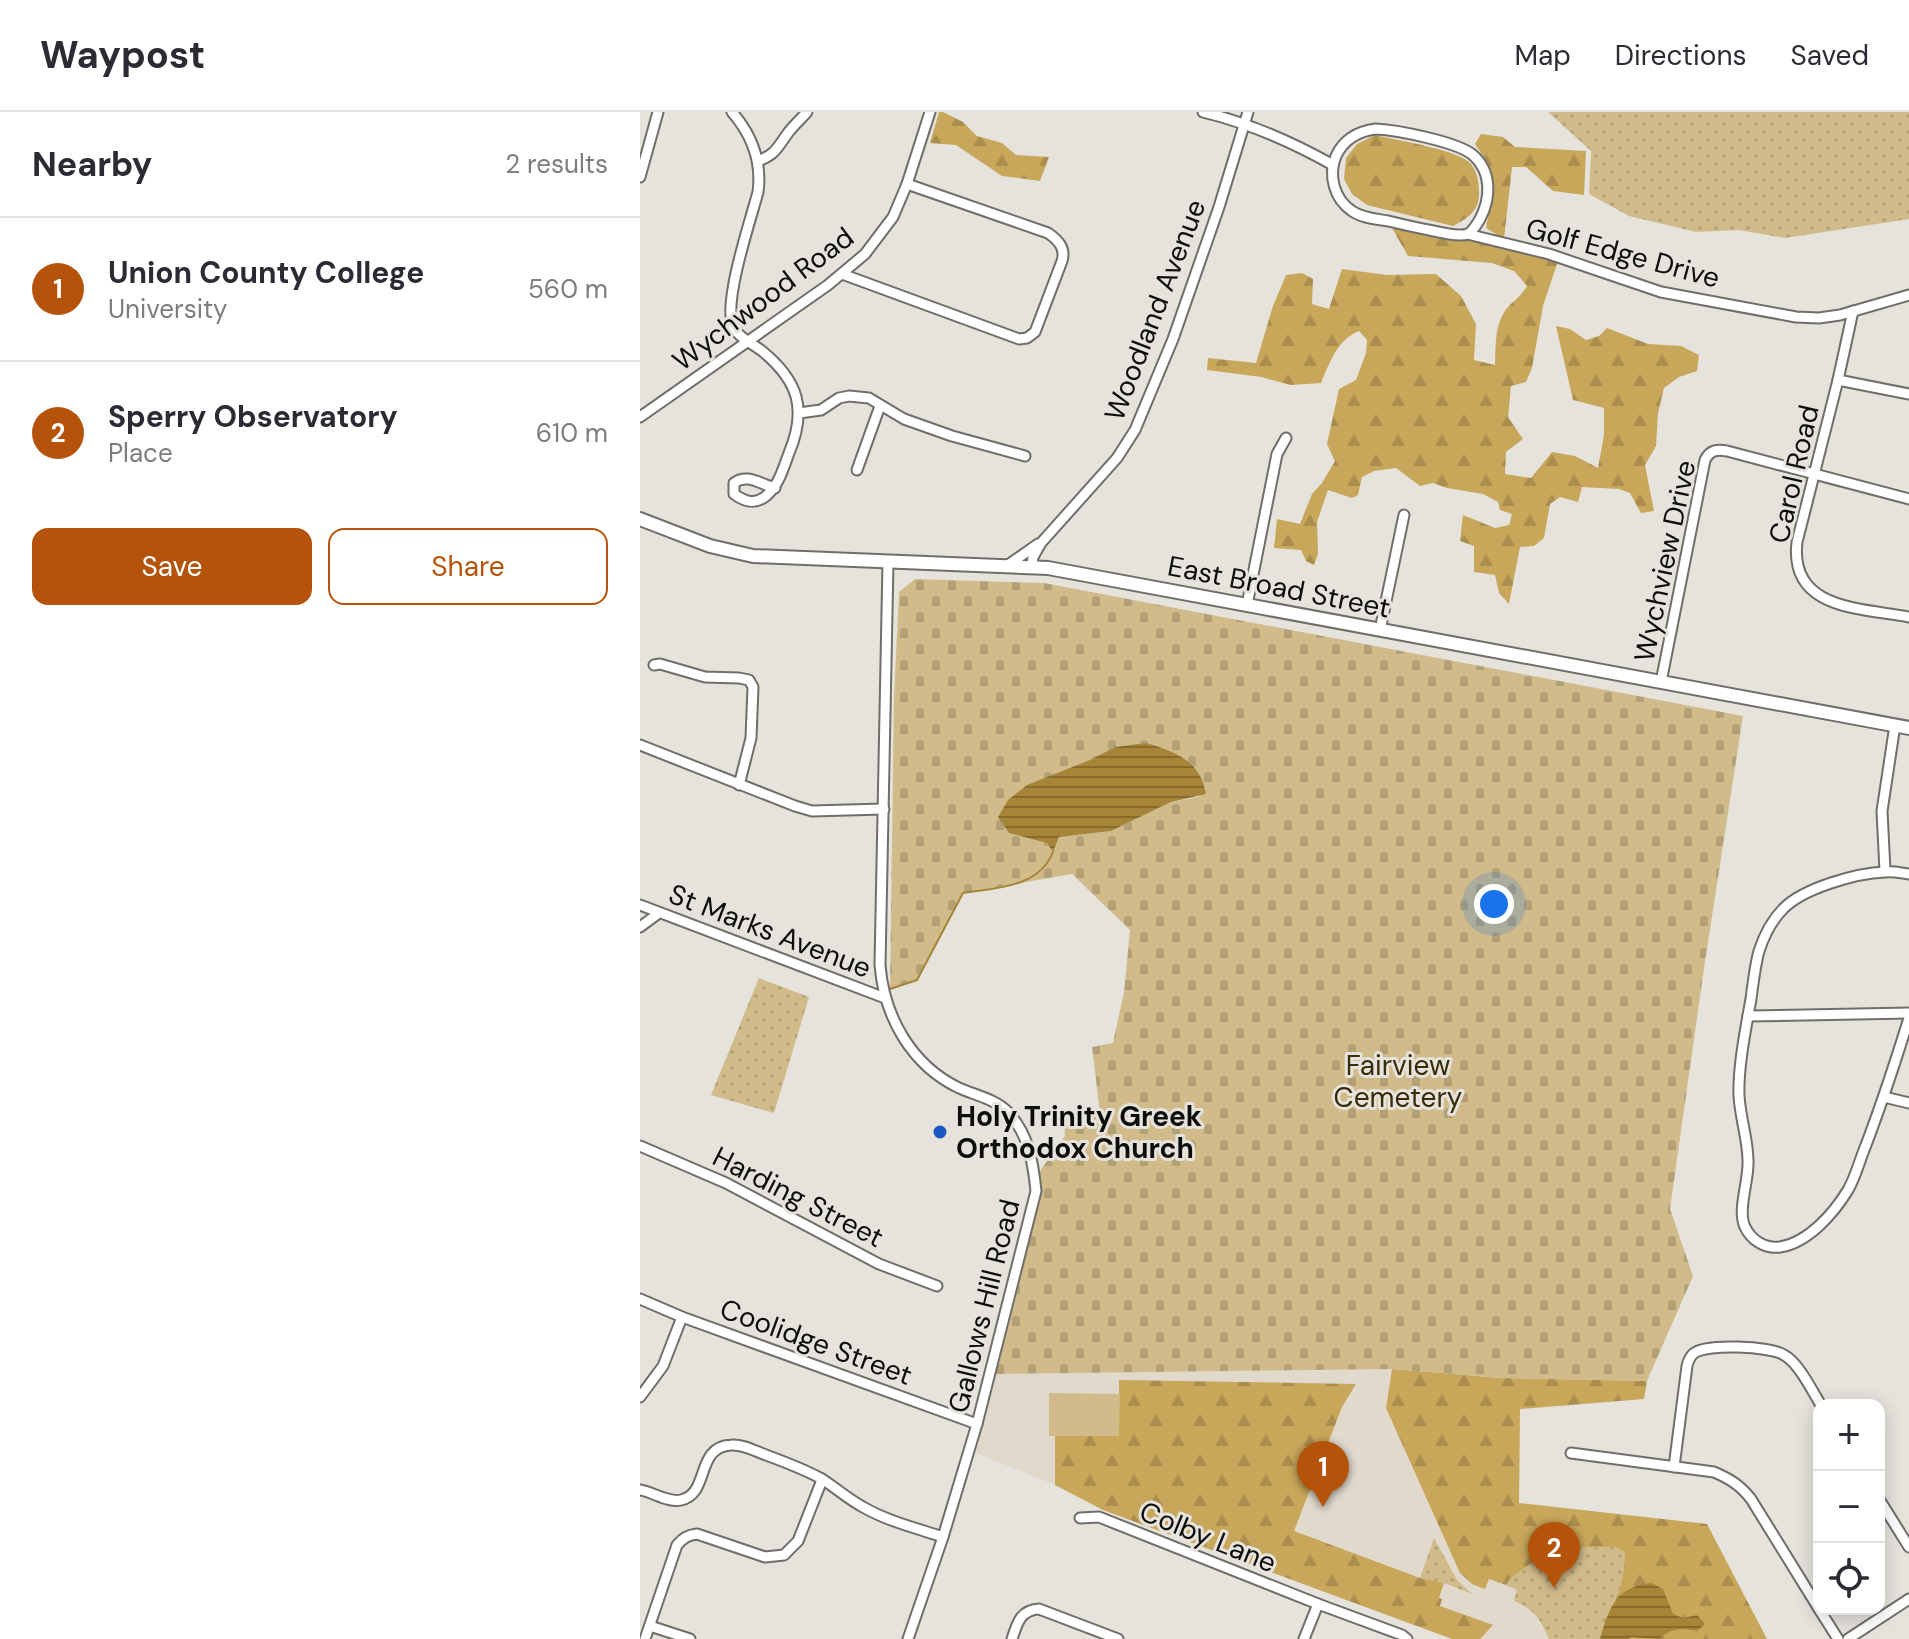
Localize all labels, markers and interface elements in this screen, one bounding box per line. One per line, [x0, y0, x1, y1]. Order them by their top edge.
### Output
text: Waypost [40, 30, 205, 80]
text: Map [1514, 37, 1571, 74]
text: Directions [1615, 37, 1747, 74]
text: Saved [1791, 37, 1869, 74]
text: Nearby [32, 142, 152, 187]
text: 2 results [505, 147, 608, 181]
street label: Woodland Avenue [1096, 194, 1214, 426]
street label: Golf Edge Drive [1522, 209, 1724, 297]
street label: Wychwood Road [665, 219, 861, 379]
text: Union County College [108, 253, 424, 292]
text: 1 [53, 272, 63, 306]
text: 560 m [528, 272, 608, 306]
text: University [108, 292, 228, 326]
text: Sperry Observatory [108, 397, 398, 436]
street label: Carol Road [1760, 401, 1828, 547]
text: 2 [50, 416, 66, 450]
text: 610 m [536, 416, 608, 450]
text: Place [108, 436, 173, 470]
street label: Wychview Drive [1626, 457, 1704, 665]
button: Save [32, 528, 312, 605]
button: Share [328, 528, 608, 605]
street label: East Broad Street [1165, 547, 1393, 627]
street label: St Marks Avenue [664, 875, 876, 987]
your location [1474, 884, 1514, 924]
park label: Fairview Cemetery [1334, 1047, 1462, 1116]
place label: Holy Trinity Greek Orthodox Church [956, 1098, 1202, 1167]
marker: Holy Trinity Greek Orthodox Church [931, 1123, 949, 1141]
street label: Harding Street [706, 1138, 890, 1256]
street label: Gallows Hill Road [940, 1195, 1028, 1417]
street label: Coolidge Street [715, 1290, 917, 1394]
map controls [1813, 1399, 1885, 1615]
button: + [1813, 1399, 1885, 1471]
pin: 1 [1297, 1441, 1349, 1507]
button: − [1813, 1471, 1885, 1543]
street label: Colby Lane [1134, 1493, 1282, 1581]
pin: 2 [1528, 1522, 1580, 1588]
button: locate [1813, 1543, 1885, 1615]

